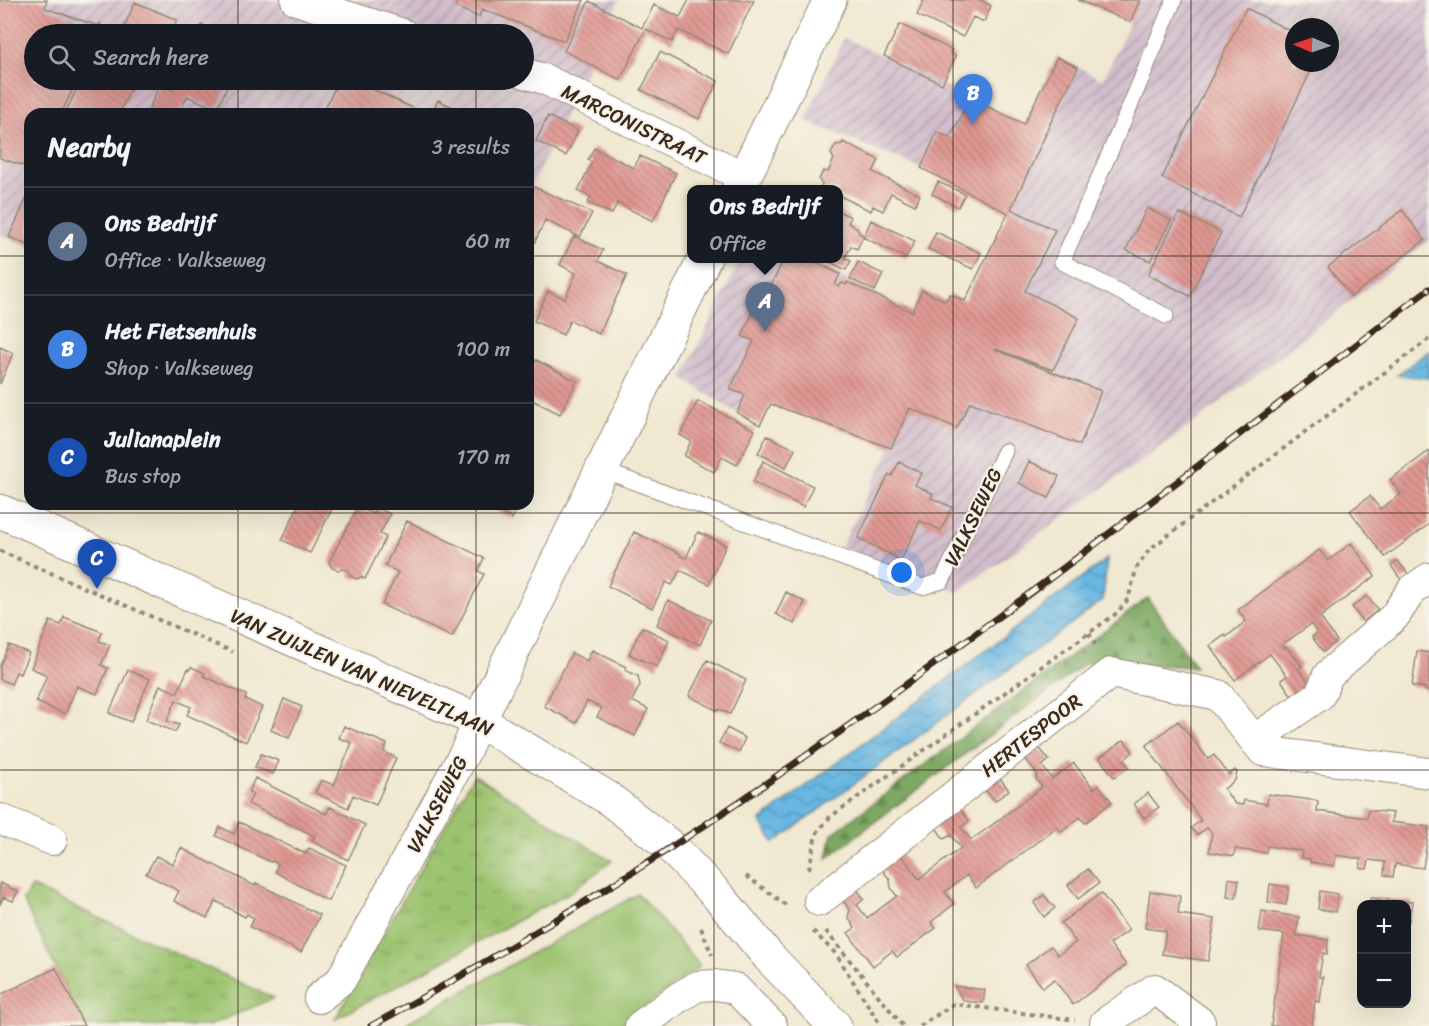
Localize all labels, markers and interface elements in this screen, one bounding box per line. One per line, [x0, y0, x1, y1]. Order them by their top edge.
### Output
north arrow [1285, 18, 1339, 72]
search box [24, 24, 534, 90]
text: Search here [93, 38, 209, 77]
icon: search [45, 41, 78, 74]
street label: MARCONISTRAAT [555, 74, 714, 175]
pin: B [954, 74, 992, 124]
text: Nearby [48, 124, 130, 170]
text: 3 results [432, 130, 510, 165]
popup [687, 185, 843, 263]
text: Ons Bedrijf [710, 187, 820, 226]
text: Ons Bedrijf [105, 204, 216, 243]
text: A [61, 224, 74, 259]
text: 60 m [465, 224, 510, 259]
text: Office [710, 226, 766, 261]
text: Office · Valkseweg [105, 243, 266, 278]
pin: A [746, 282, 784, 332]
text: Het Fietsenhuis [105, 312, 256, 351]
text: B [61, 332, 74, 367]
text: 100 m [456, 332, 510, 367]
text: Shop · Valkseweg [105, 351, 253, 386]
text: Julianaplein [105, 420, 221, 459]
text: C [61, 440, 74, 475]
text: 170 m [457, 440, 510, 475]
text: Bus stop [105, 459, 181, 494]
street label: VALKSEWEG [934, 462, 1012, 573]
pin: C [78, 540, 116, 589]
your location [887, 558, 916, 587]
street label: VAN ZUIJLEN VAN NIEVELTLAAN [224, 599, 499, 746]
street label: HERTESPOOR [973, 684, 1090, 786]
street label: VALKSEWEG [397, 749, 478, 859]
map controls [1357, 900, 1411, 1008]
button: + [1357, 900, 1411, 954]
button: − [1357, 954, 1411, 1008]

